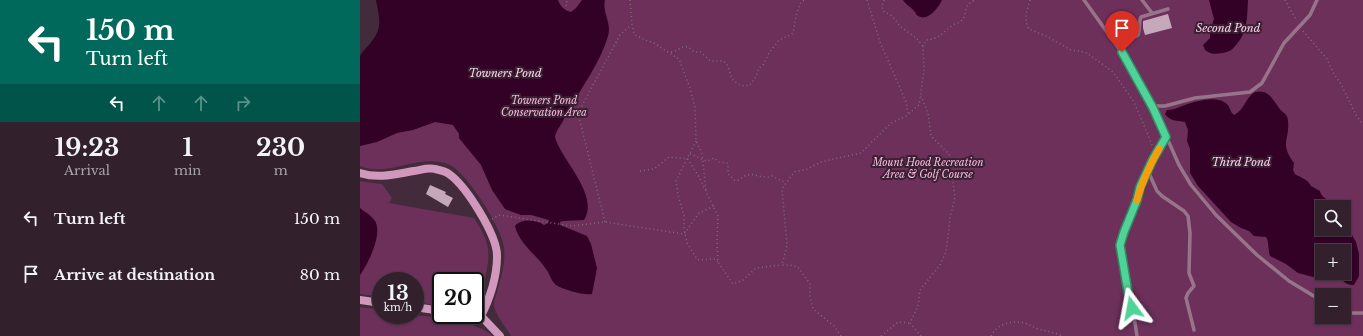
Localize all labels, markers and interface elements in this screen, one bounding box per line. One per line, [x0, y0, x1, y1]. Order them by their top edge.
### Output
pin [1105, 11, 1139, 52]
text: 150 m [86, 13, 174, 48]
icon: left [20, 16, 72, 68]
icon: arrive [1111, 17, 1133, 39]
water label: Second Pond [1196, 21, 1261, 35]
text: Turn left [86, 48, 168, 70]
water label: Towners Pond [468, 66, 542, 80]
icon: left [106, 92, 128, 114]
icon: ahead [148, 92, 170, 114]
icon: ahead [190, 92, 212, 114]
icon: right [232, 92, 254, 114]
park label: Towners Pond Conservation Area [501, 94, 587, 119]
text: 19:23 [55, 133, 119, 162]
text: 1 [182, 133, 193, 162]
text: 230 [256, 133, 305, 162]
water label: Third Pond [1211, 155, 1271, 169]
park label: Mount Hood Recreation Area & Golf Course [872, 156, 983, 181]
text: Arrival [64, 162, 110, 179]
text: min [174, 162, 201, 179]
text: m [274, 162, 288, 179]
map controls [1315, 200, 1351, 324]
button: search [1315, 200, 1351, 236]
icon: left [20, 207, 42, 229]
text: Turn left [54, 209, 125, 228]
text: 150 m [294, 209, 340, 228]
button: + [1315, 244, 1351, 280]
icon: arrive [20, 263, 42, 285]
text: Arrive at destination [54, 265, 215, 284]
text: 80 m [300, 265, 340, 284]
speed limit sign: 20 [432, 272, 484, 324]
text: 13 [387, 281, 409, 305]
position arrow [1111, 287, 1153, 329]
button: − [1315, 288, 1351, 324]
text: km/h [384, 301, 412, 314]

